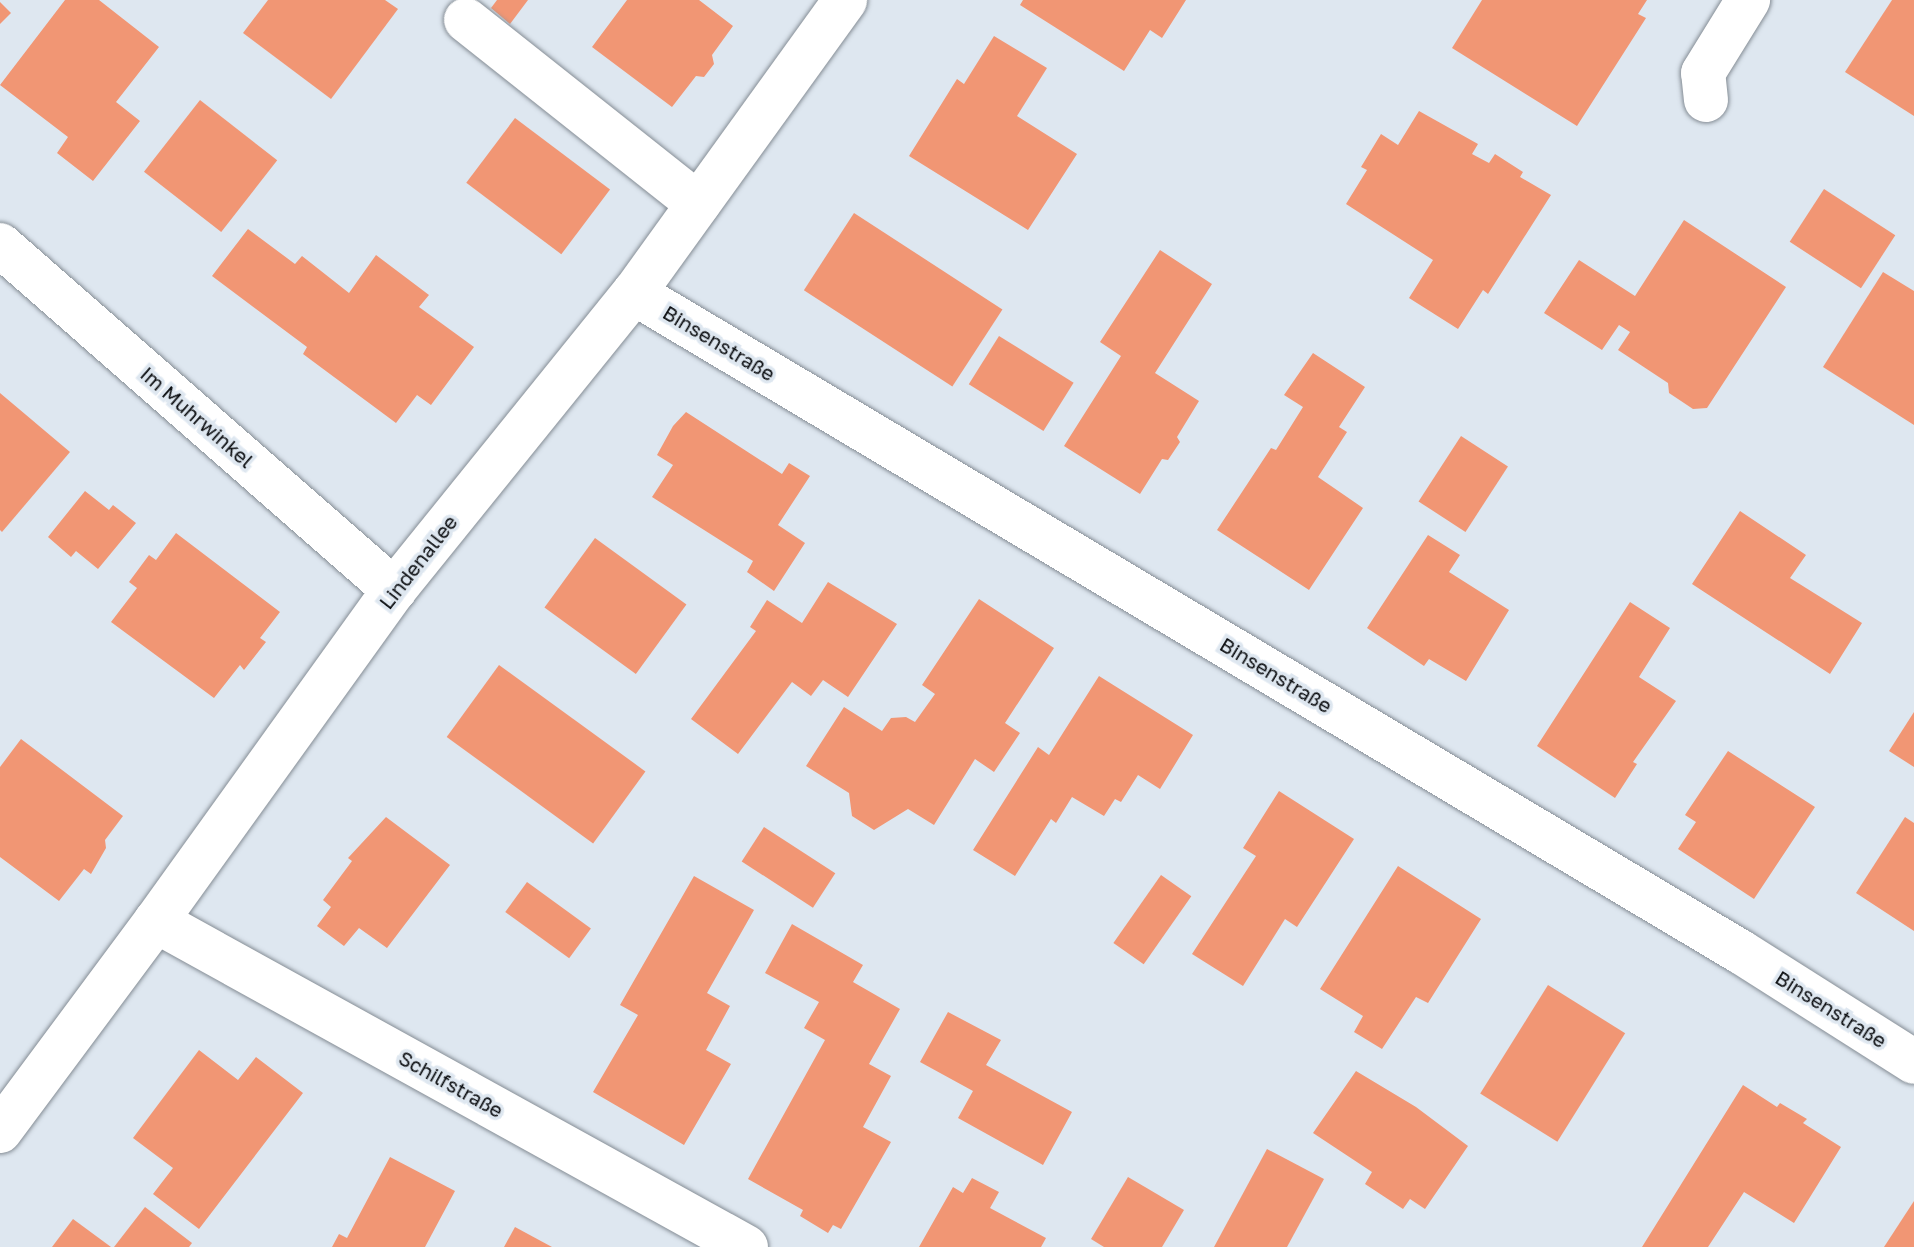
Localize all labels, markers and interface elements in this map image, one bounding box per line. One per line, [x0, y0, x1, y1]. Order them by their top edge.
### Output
street label: Binsenstraße [659, 300, 779, 386]
street label: Im Muhrwinkel [136, 362, 258, 472]
street label: Lindenallee [374, 510, 462, 614]
street label: Binsenstraße [1216, 632, 1336, 718]
street label: Binsenstraße [1771, 965, 1891, 1053]
street label: Schilfstraße [395, 1046, 507, 1122]

